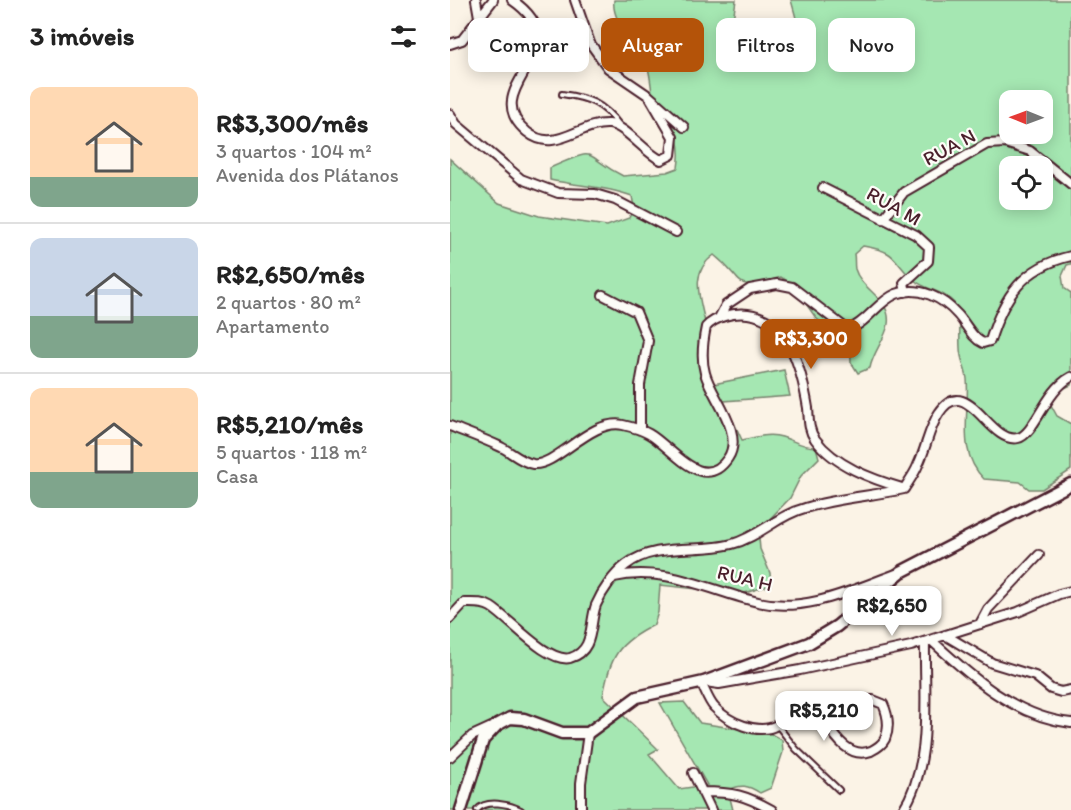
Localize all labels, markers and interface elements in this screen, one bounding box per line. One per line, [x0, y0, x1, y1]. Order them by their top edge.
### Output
chip: Comprar [468, 18, 589, 72]
chip: Alugar [601, 18, 704, 72]
chip: Filtros [716, 18, 816, 72]
chip: Novo [828, 18, 915, 72]
text: 3 imóveis [30, 20, 135, 52]
icon: filters [387, 20, 420, 53]
north arrow [999, 90, 1053, 144]
map controls [999, 90, 1053, 210]
text: R$3,300/mês [216, 107, 368, 139]
icon: home [78, 111, 150, 183]
street label: RUA N [919, 123, 979, 171]
text: 3 quartos · 104 m² [216, 139, 372, 163]
button: locate [999, 156, 1053, 210]
text: Avenida dos Plátanos [216, 163, 399, 187]
street label: RUA M [862, 181, 926, 231]
text: R$2,650/mês [216, 258, 365, 290]
icon: home [78, 262, 150, 334]
text: 2 quartos · 80 m² [216, 290, 361, 314]
text: Apartamento [216, 314, 330, 338]
pin: R$3,300 [756, 319, 866, 370]
text: R$3,300 [774, 326, 848, 350]
text: R$5,210/mês [216, 408, 363, 440]
icon: home [78, 412, 150, 484]
text: 5 quartos · 118 m² [216, 440, 367, 464]
text: Casa [216, 464, 258, 488]
street label: RUA H [715, 560, 775, 596]
pin: R$2,650 [837, 586, 947, 637]
text: R$2,650 [857, 593, 927, 617]
pin: R$5,210 [769, 691, 879, 742]
text: R$5,210 [789, 698, 859, 722]

